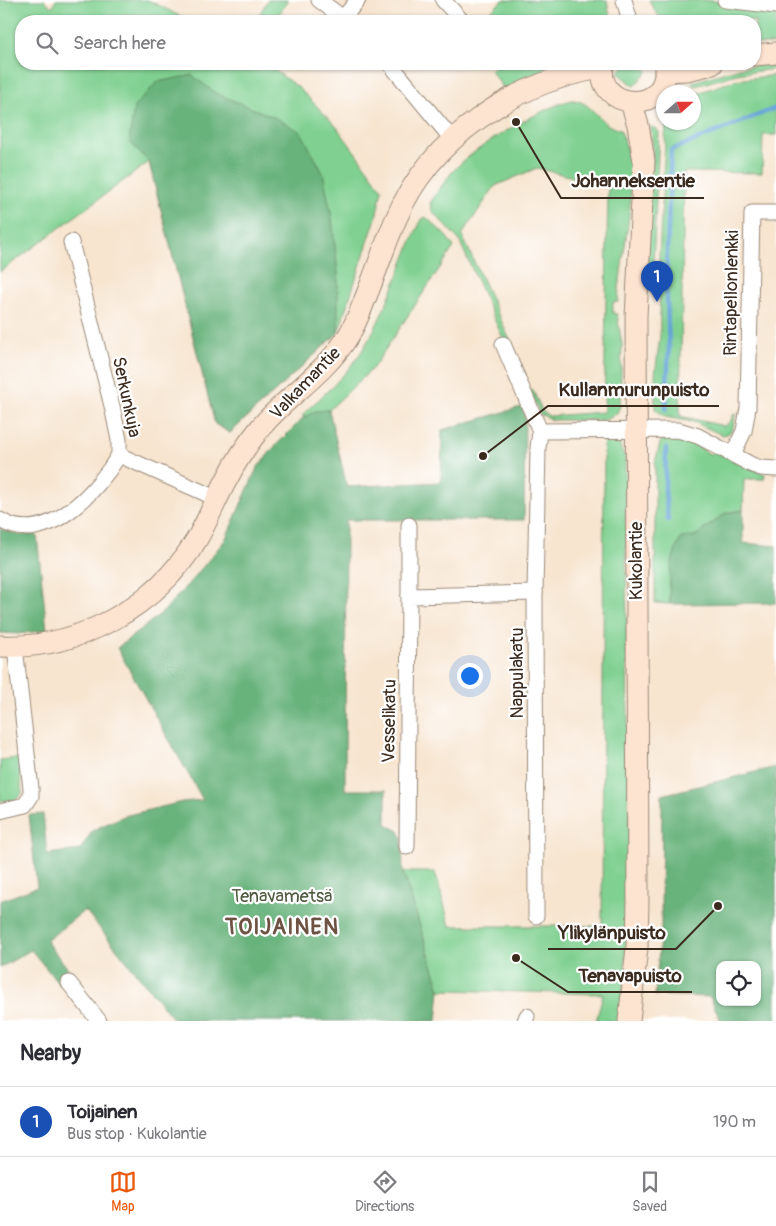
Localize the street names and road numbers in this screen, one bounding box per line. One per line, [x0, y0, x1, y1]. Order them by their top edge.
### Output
street label: Rintapellonlenkki [719, 230, 744, 356]
street label: Valkamantie [265, 342, 346, 425]
street label: Serkunkuja [107, 355, 146, 439]
street label: Kukolantie [625, 522, 648, 600]
street label: Nappulakatu [506, 628, 529, 718]
street label: Vesselikatu [377, 679, 402, 763]

